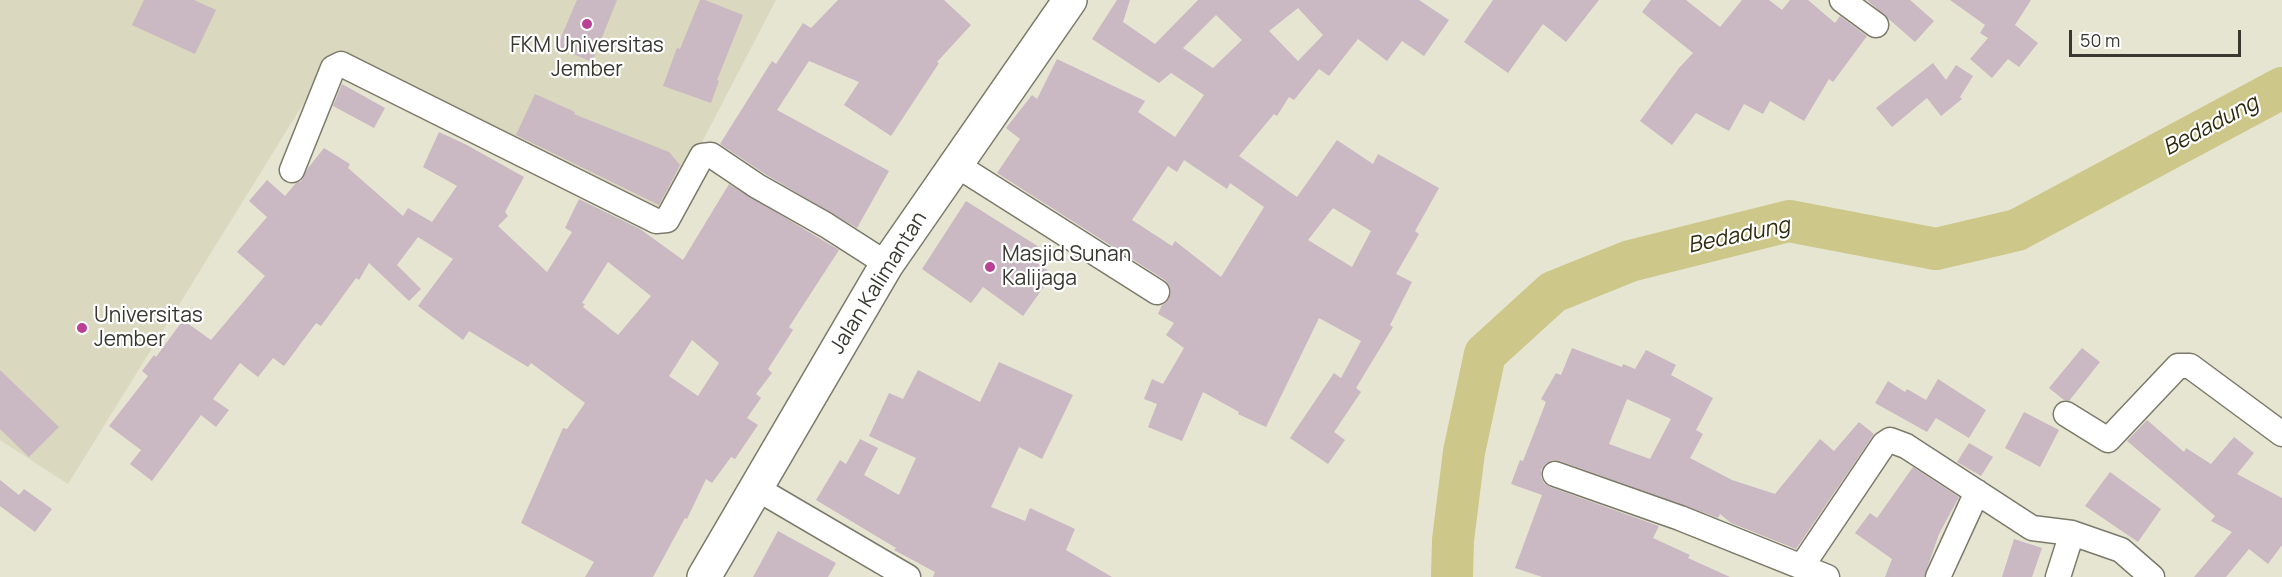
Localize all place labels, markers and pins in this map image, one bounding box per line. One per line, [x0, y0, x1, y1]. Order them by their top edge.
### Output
marker: FKM Universitas Jember [580, 17, 594, 31]
place label: FKM Universitas Jember [510, 33, 664, 83]
place label: Masjid Sunan Kalijaga [1002, 242, 1131, 292]
marker: Masjid Sunan Kalijaga [983, 260, 997, 274]
place label: Universitas Jember [94, 303, 203, 353]
marker: Universitas Jember [75, 321, 89, 335]

